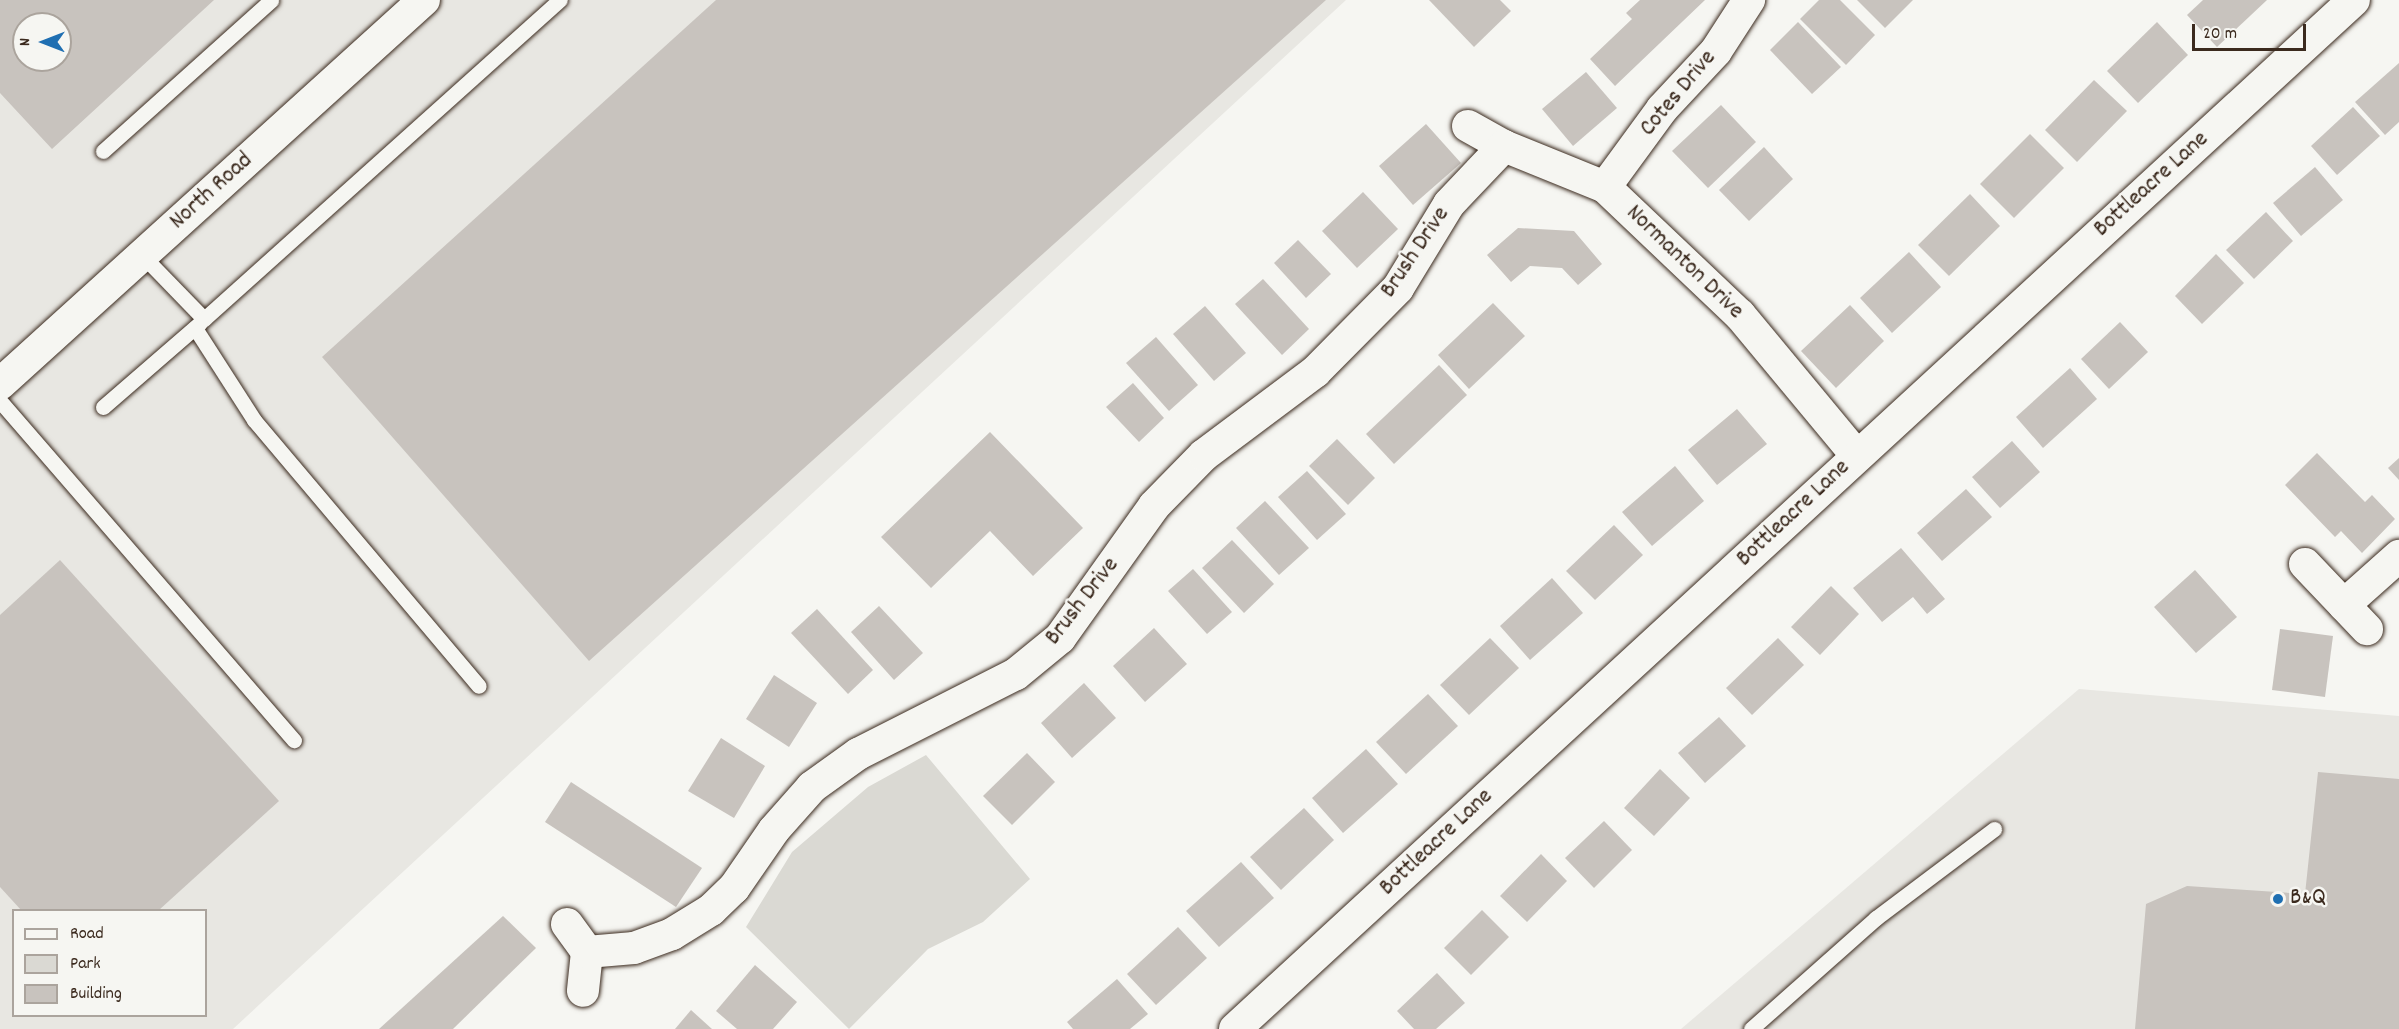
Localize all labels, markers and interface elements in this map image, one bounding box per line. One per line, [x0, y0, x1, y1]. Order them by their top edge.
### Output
north arrow [12, 12, 72, 72]
scale bar [2195, 12, 2309, 50]
text: 20 m [2203, 22, 2237, 47]
text: N [14, 38, 37, 46]
street label: Cotes Drive [1635, 45, 1723, 143]
street label: Bottleacre Lane [2089, 126, 2215, 244]
street label: North Road [165, 147, 259, 237]
street label: Normanton Drive [1619, 200, 1749, 326]
street label: Brush Drive [1375, 202, 1457, 304]
street label: Bottleacre Lane [1731, 454, 1857, 574]
street label: Brush Drive [1040, 552, 1126, 652]
street label: Bottleacre Lane [1374, 783, 1500, 903]
place label: B&Q [2290, 885, 2326, 913]
marker: B&Q [2271, 892, 2285, 906]
legend [12, 909, 207, 1017]
text: Road [70, 922, 104, 947]
text: Park [70, 952, 101, 977]
text: Building [70, 982, 122, 1007]

